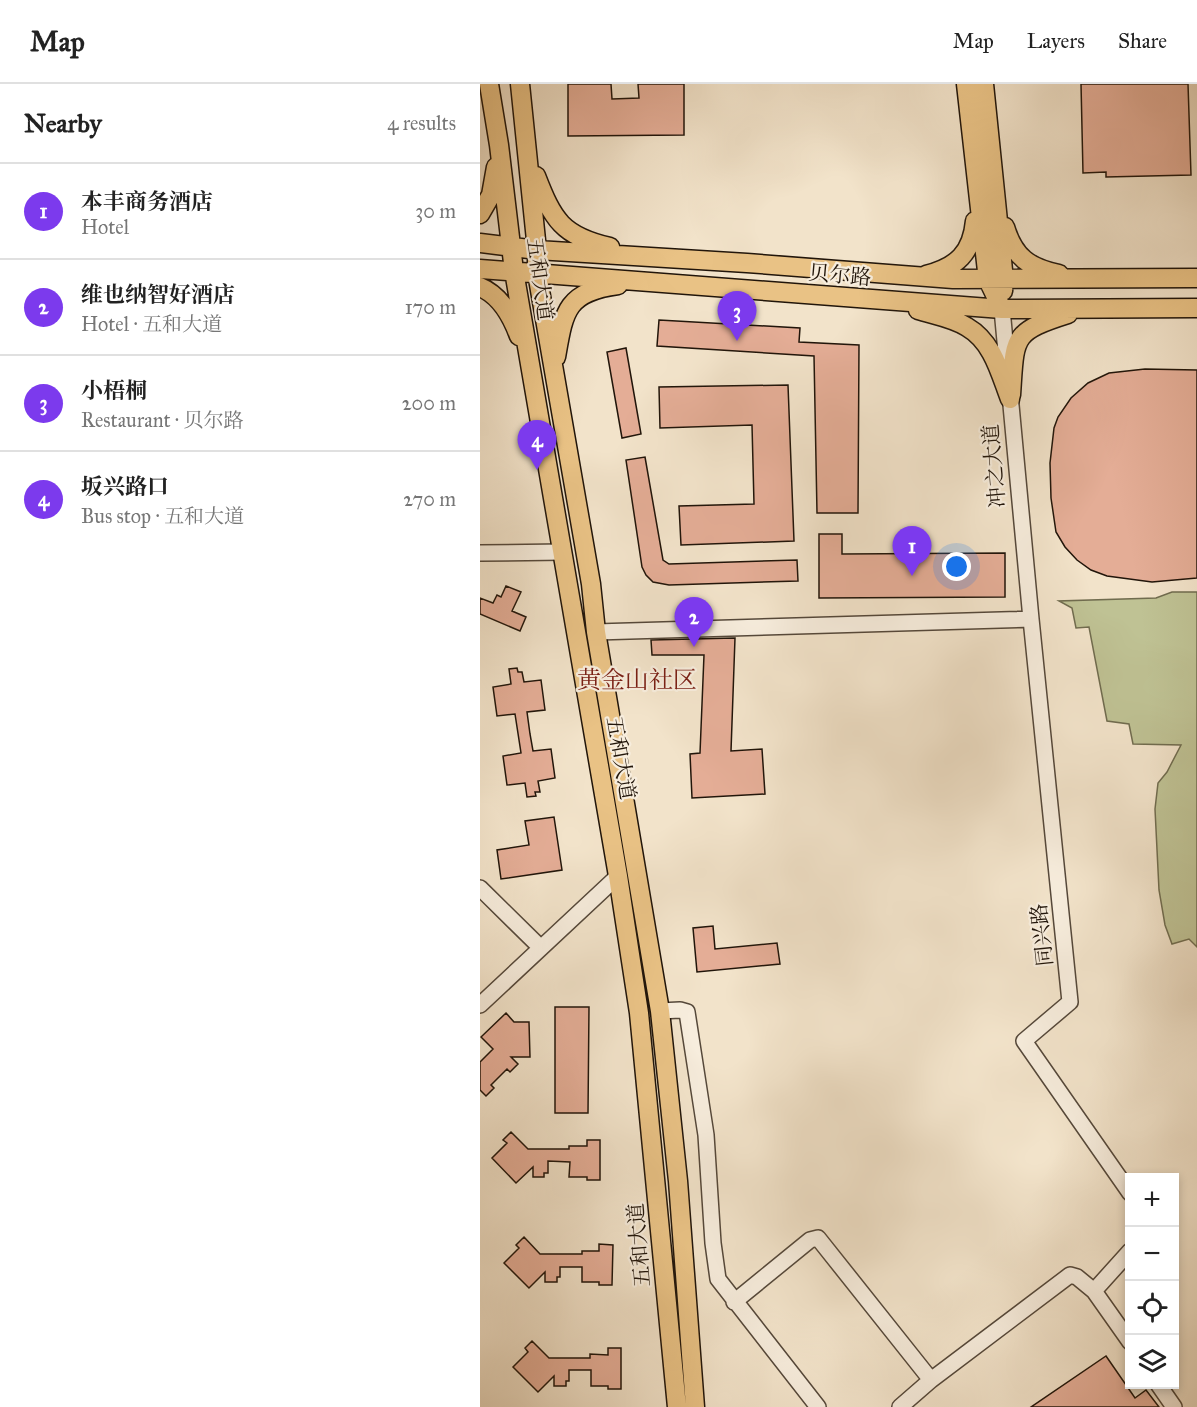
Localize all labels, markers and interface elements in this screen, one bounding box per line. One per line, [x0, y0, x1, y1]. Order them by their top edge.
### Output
text: Map [30, 24, 85, 59]
text: Map [953, 28, 994, 54]
text: Layers [1027, 28, 1085, 54]
text: Share [1118, 28, 1167, 54]
text: Nearby [24, 107, 102, 139]
text: 4 results [387, 111, 456, 135]
text: 本丰商务酒店 [81, 188, 213, 215]
text: 1 [40, 199, 47, 223]
text: 30 m [415, 199, 456, 223]
text: Hotel [81, 215, 129, 239]
street label: 五和大道 [521, 236, 559, 322]
street label: 贝尔路 [807, 259, 873, 291]
text: 维也纳智好酒店 [81, 281, 235, 308]
pin: 3 [718, 292, 756, 341]
text: 2 [39, 295, 48, 319]
text: 170 m [405, 295, 456, 319]
text: Hotel · 五和大道 [81, 312, 222, 336]
text: 小梧桐 [81, 377, 147, 404]
text: 3 [40, 391, 48, 415]
text: 200 m [402, 391, 456, 415]
text: Restaurant · 贝尔路 [81, 408, 244, 432]
pin: 4 [518, 420, 556, 470]
street label: 冲之大道 [977, 423, 1011, 509]
text: 坂兴路口 [81, 473, 169, 500]
text: 4 [38, 487, 49, 511]
text: 270 m [403, 487, 456, 511]
text: Bus stop · 五和大道 [81, 504, 244, 528]
pin: 1 [892, 526, 932, 576]
your location [942, 552, 971, 581]
pin: 2 [674, 598, 714, 647]
district label: 黄金山社区 [577, 665, 697, 695]
street label: 五和大道 [601, 714, 641, 802]
street label: 同兴路 [1026, 902, 1058, 968]
map controls [1125, 1173, 1179, 1389]
button: + [1125, 1173, 1179, 1227]
street label: 五和大道 [622, 1202, 656, 1288]
button: − [1125, 1227, 1179, 1281]
button: locate [1125, 1281, 1179, 1335]
button: layers [1125, 1335, 1179, 1389]

